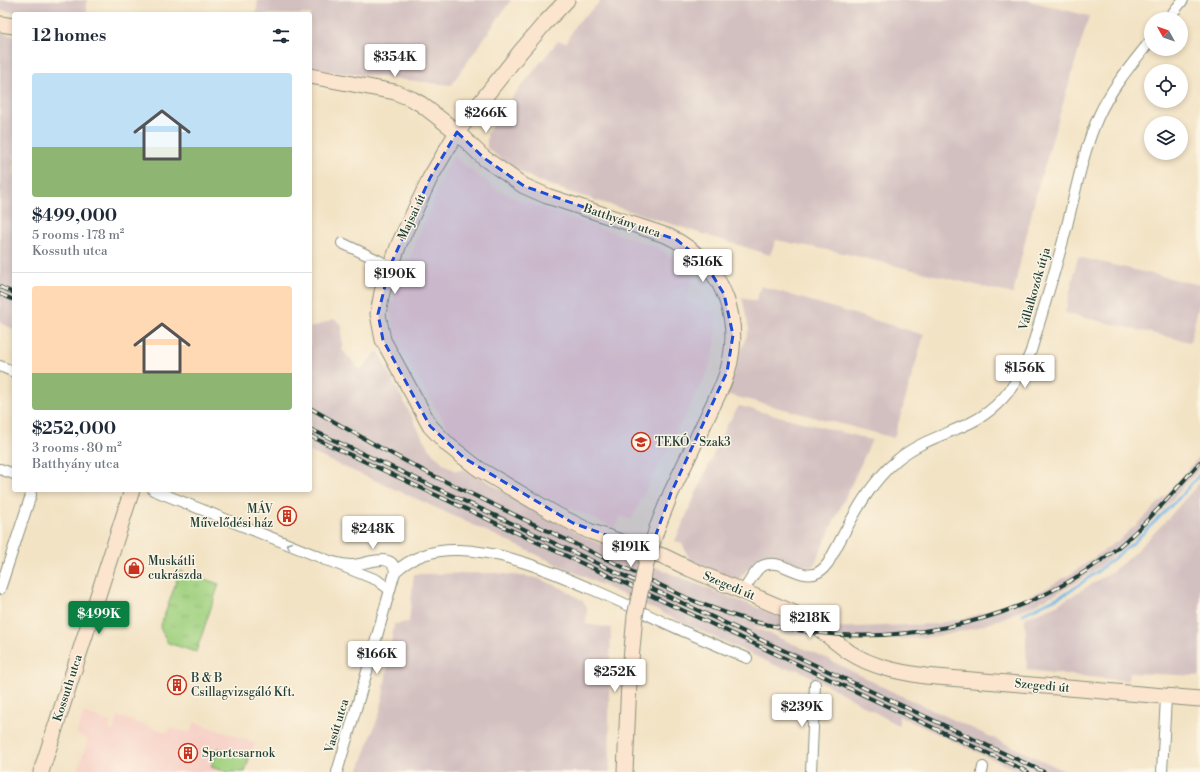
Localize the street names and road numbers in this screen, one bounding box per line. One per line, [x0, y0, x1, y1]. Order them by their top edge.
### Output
street label: Majsai út [395, 191, 430, 243]
street label: Batthyány utca [581, 200, 663, 241]
street label: Vállalkozók útja [1016, 245, 1054, 333]
street label: Szegedi út [701, 568, 758, 604]
street label: Kossuth utca [50, 652, 86, 724]
street label: Szegedi út [1014, 676, 1071, 696]
street label: Vasút utca [321, 696, 353, 756]

